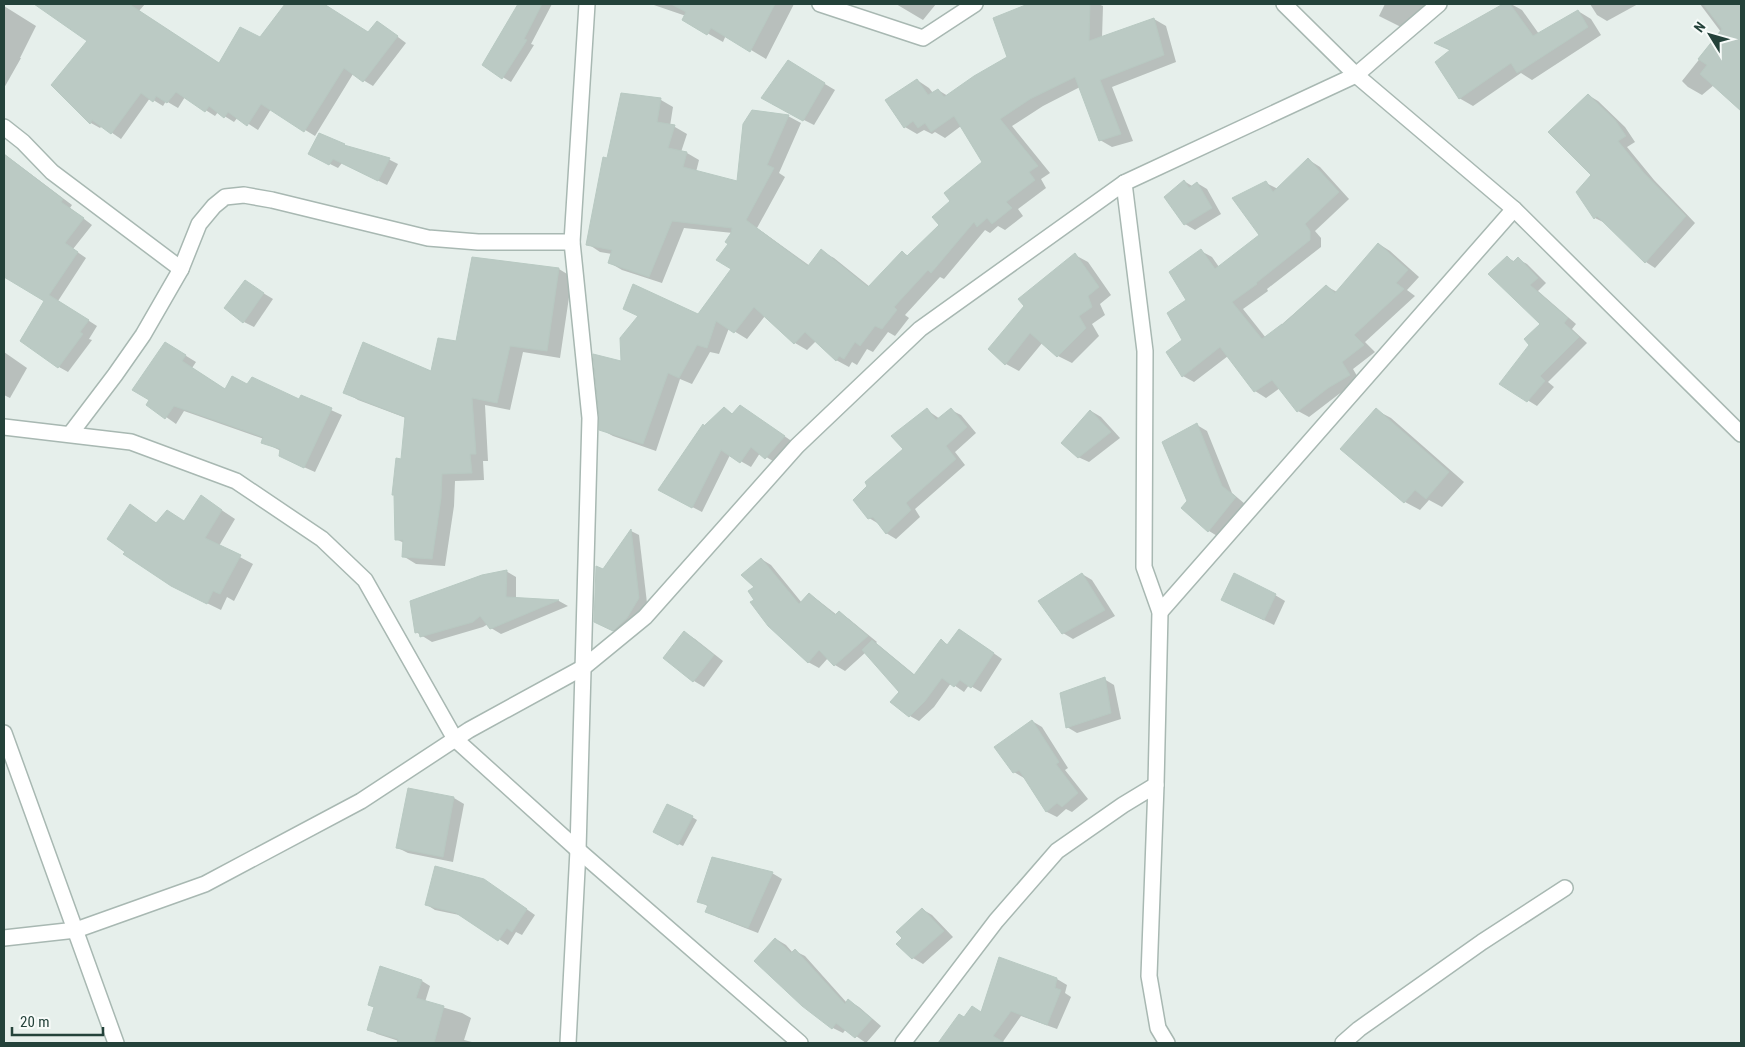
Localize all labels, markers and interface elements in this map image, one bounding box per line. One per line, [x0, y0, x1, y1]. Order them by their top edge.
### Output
north arrow [1685, 10, 1735, 60]
text: N [1691, 19, 1709, 35]
scale bar [12, 1004, 104, 1036]
text: 20 m [20, 1013, 50, 1031]

